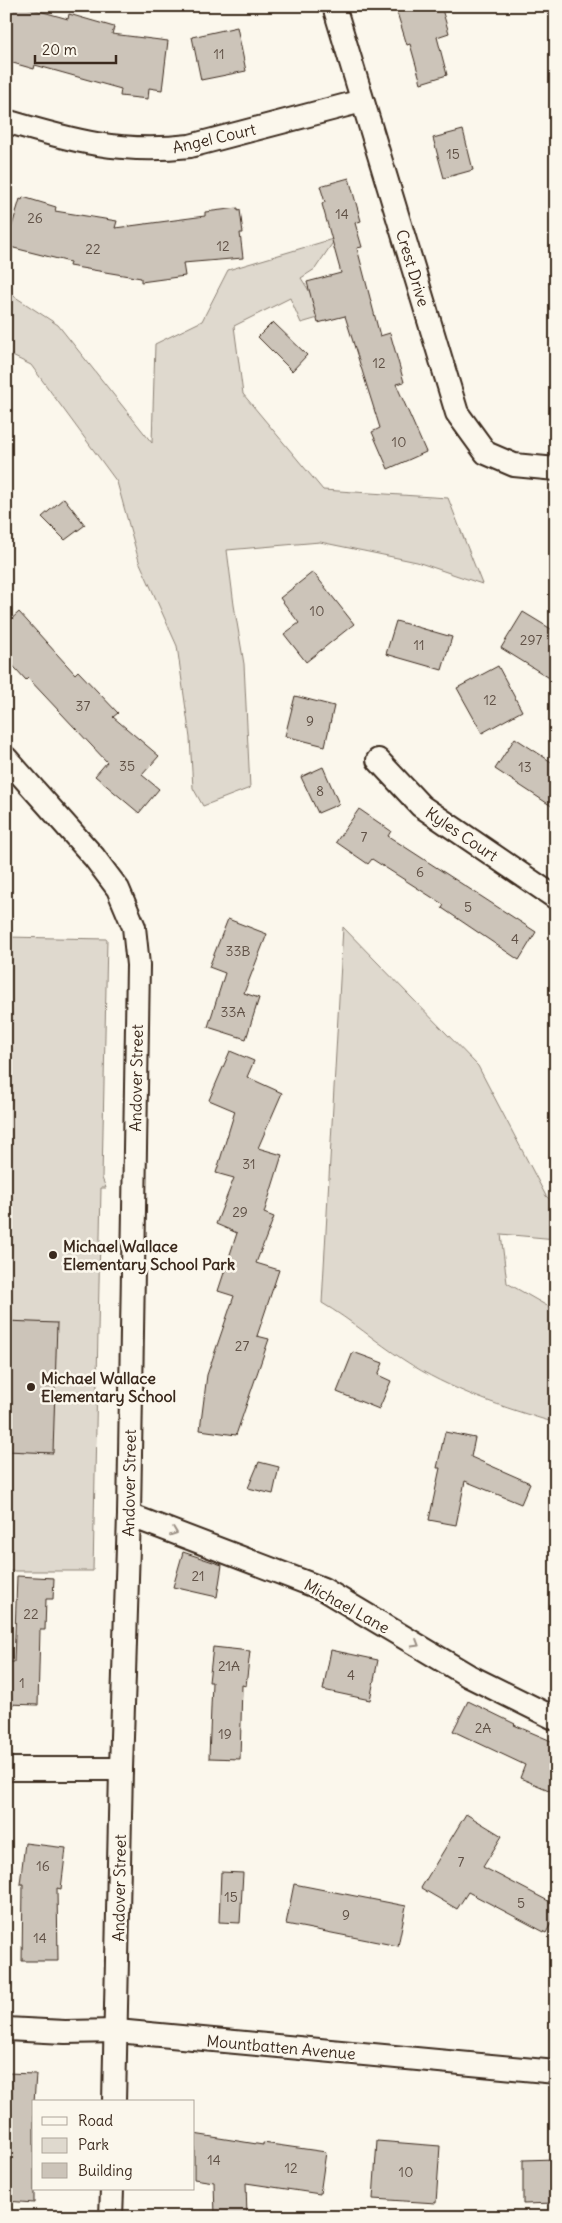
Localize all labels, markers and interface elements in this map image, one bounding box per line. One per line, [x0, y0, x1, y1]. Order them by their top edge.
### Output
scale bar [35, 32, 116, 64]
text: 20 m [42, 40, 77, 59]
house number: 11 [213, 45, 225, 63]
street label: Angel Court [170, 119, 258, 157]
house number: 15 [446, 145, 460, 163]
house number: 14 [335, 205, 349, 223]
house number: 26 [27, 209, 43, 227]
street label: Crest Drive [392, 227, 434, 309]
house number: 12 [216, 237, 230, 255]
house number: 22 [85, 240, 101, 258]
house number: 12 [372, 354, 386, 372]
house number: 10 [392, 433, 406, 451]
house number: 10 [310, 602, 324, 620]
house number: 297 [520, 631, 542, 649]
house number: 11 [413, 636, 425, 654]
house number: 12 [483, 691, 497, 709]
house number: 37 [76, 697, 91, 715]
house number: 9 [306, 712, 314, 730]
house number: 35 [119, 757, 135, 775]
house number: 13 [518, 758, 532, 776]
house number: 8 [316, 782, 324, 800]
street label: Kyles Court [422, 803, 502, 866]
house number: 7 [361, 828, 368, 846]
house number: 6 [416, 863, 424, 881]
house number: 5 [464, 898, 472, 916]
house number: 4 [511, 930, 519, 948]
house number: 33B [225, 942, 251, 960]
house number: 33A [221, 1003, 245, 1021]
street label: Andover Street [125, 1024, 147, 1132]
house number: 31 [242, 1155, 256, 1173]
house number: 29 [232, 1203, 248, 1221]
place label: Michael Wallace Elementary School Park [63, 1236, 235, 1275]
marker: Michael Wallace Elementary School Park [47, 1249, 59, 1261]
house number: 27 [235, 1337, 249, 1355]
place label: Michael Wallace Elementary School [41, 1368, 176, 1407]
marker: Michael Wallace Elementary School [25, 1381, 37, 1393]
street label: Andover Street [118, 1429, 140, 1537]
one-way arrow [170, 1526, 178, 1536]
house number: 21 [191, 1567, 205, 1585]
street label: Michael Lane [301, 1574, 393, 1638]
house number: 22 [23, 1605, 39, 1623]
one-way arrow [411, 1638, 420, 1648]
house number: 21A [218, 1657, 240, 1675]
house number: 4 [347, 1666, 355, 1684]
house number: 1 [19, 1674, 25, 1692]
house number: 2A [475, 1719, 491, 1737]
house number: 19 [218, 1725, 232, 1743]
street label: Andover Street [108, 1834, 130, 1942]
house number: 7 [458, 1853, 465, 1871]
house number: 16 [36, 1857, 50, 1875]
house number: 15 [224, 1888, 238, 1906]
house number: 5 [517, 1894, 525, 1912]
house number: 9 [342, 1906, 350, 1924]
house number: 14 [33, 1929, 47, 1947]
street label: Mountbatten Avenue [206, 2031, 356, 2063]
legend [32, 2100, 195, 2190]
text: Road [78, 2111, 113, 2130]
text: Park [78, 2135, 109, 2154]
house number: 14 [207, 2151, 221, 2169]
house number: 12 [284, 2159, 298, 2177]
text: Building [78, 2161, 133, 2180]
house number: 10 [399, 2163, 413, 2181]

